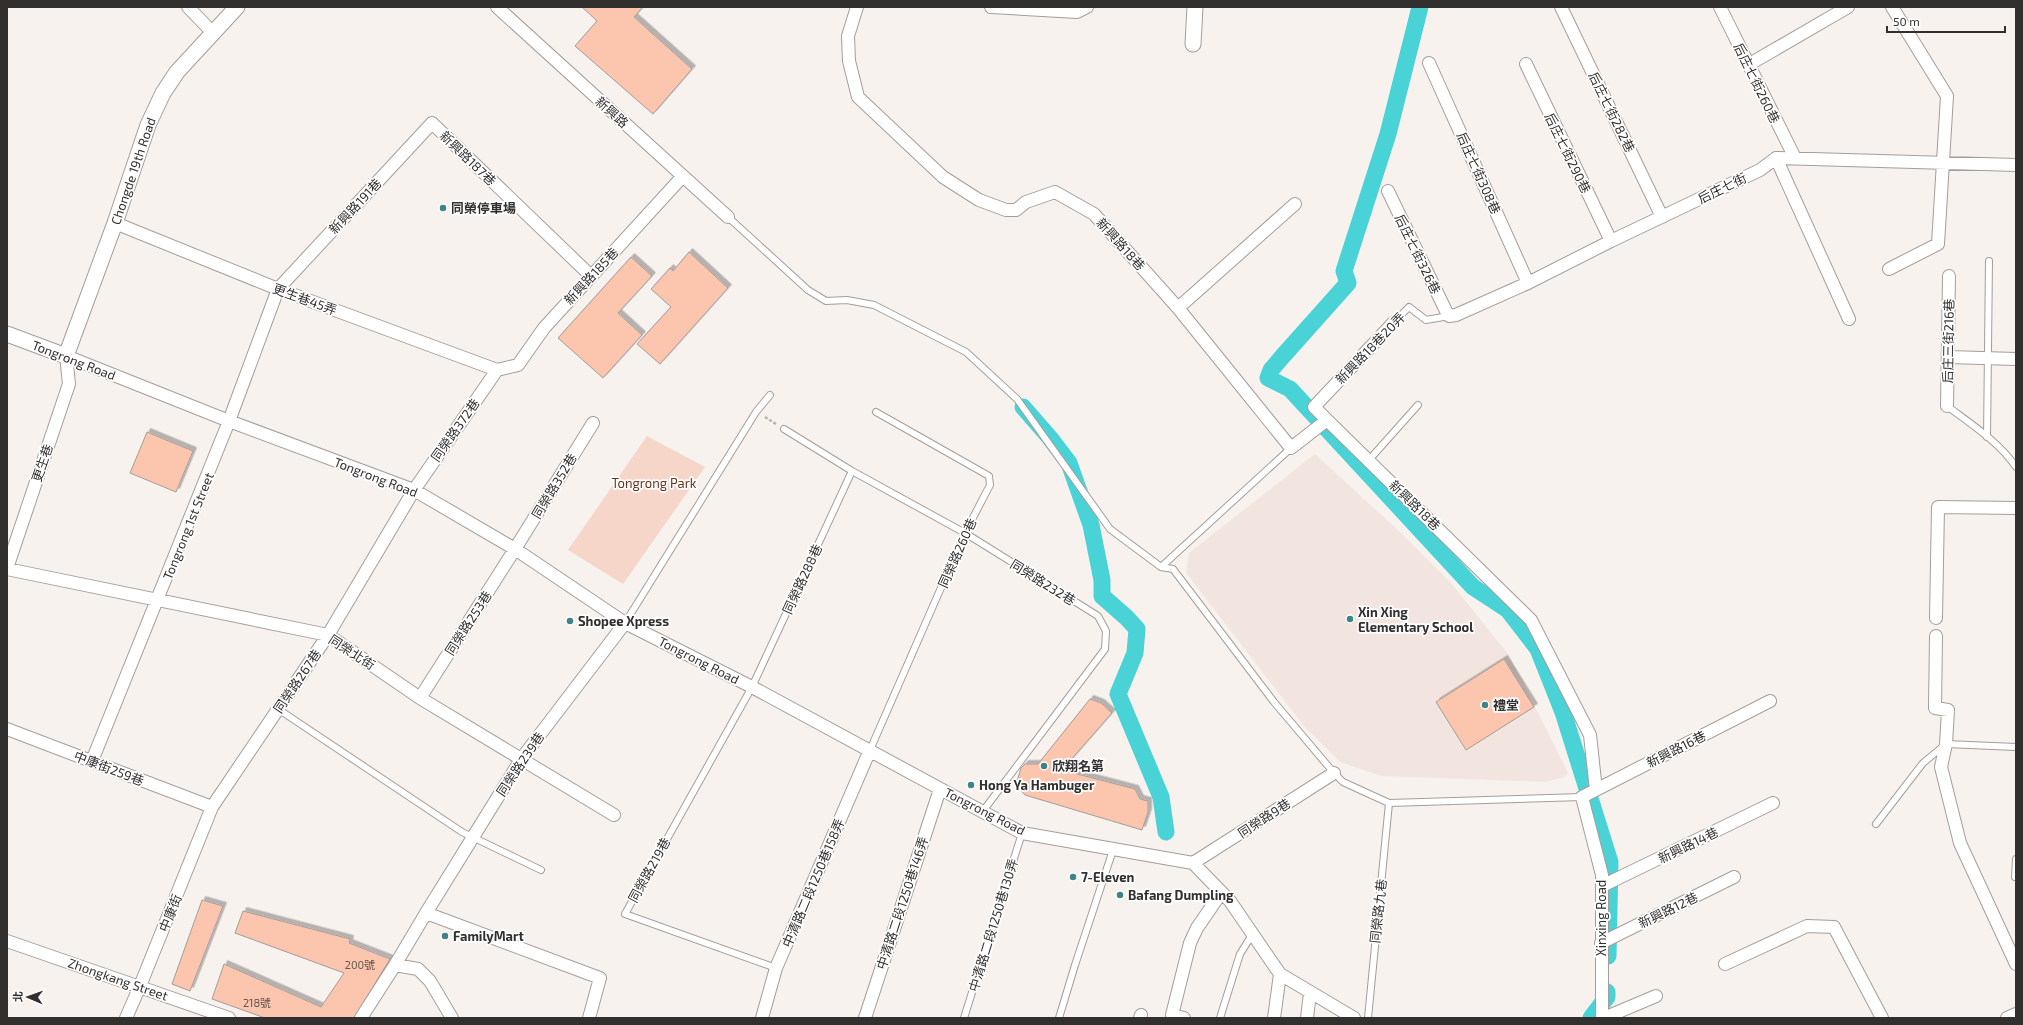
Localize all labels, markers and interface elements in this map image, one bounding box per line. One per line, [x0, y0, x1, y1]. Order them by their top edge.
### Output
scale bar [1887, 8, 2005, 34]
text: 50 m [1893, 14, 1920, 28]
street label: 后庄七街260巷 [1731, 40, 1783, 126]
street label: 后庄七街282巷 [1586, 69, 1638, 155]
street label: 新興路 [592, 93, 632, 131]
street label: 后庄七街290巷 [1542, 110, 1594, 196]
street label: Chongde 19th Road [107, 115, 159, 227]
street label: 新興路187巷 [437, 127, 499, 189]
street label: 后庄七街308巷 [1454, 130, 1504, 216]
street label: 后庄七街 [1695, 169, 1749, 207]
street label: 新興路191巷 [325, 175, 385, 237]
place label: 同榮停車場 [451, 200, 516, 216]
marker: 同榮停車場 [438, 203, 448, 213]
street label: 后庄七街326巷 [1392, 211, 1444, 297]
street label: 新興路18巷 [1093, 214, 1149, 274]
street label: 新興路185巷 [561, 244, 621, 308]
street label: 更生巷45弄 [271, 280, 339, 318]
street label: 后庄三街216巷 [1939, 298, 1957, 384]
street label: 新興路18巷20弄 [1332, 309, 1408, 387]
street label: Tongrong Road [30, 337, 118, 383]
street label: 同榮路372巷 [427, 395, 483, 465]
street label: 更生巷 [28, 442, 56, 484]
street label: 同榮路352巷 [528, 450, 580, 522]
street label: Tongrong Road [332, 454, 420, 500]
street label: Tongrong 1st Street [159, 470, 217, 582]
park label: Tongrong Park [611, 475, 697, 491]
street label: 新興路18巷 [1386, 477, 1444, 533]
street label: 同榮路260巷 [935, 516, 979, 590]
street label: 同榮路288巷 [779, 542, 825, 616]
street label: 同榮路232巷 [1007, 556, 1079, 608]
street label: 同榮路253巷 [441, 588, 495, 658]
place label: Xin Xing Elementary School [1358, 604, 1474, 635]
place label: Shopee Xpress [578, 613, 669, 629]
marker: Xin Xing Elementary School [1345, 614, 1355, 624]
marker: Shopee Xpress [565, 616, 575, 626]
street label: 同榮北街 [326, 631, 378, 673]
street label: Tongrong Road [656, 633, 742, 687]
street label: 同榮路267巷 [270, 646, 324, 716]
place label: 禮堂 [1493, 697, 1519, 713]
marker: 禮堂 [1480, 700, 1490, 710]
street label: 新興路16巷 [1644, 727, 1708, 771]
street label: 同榮路239巷 [493, 729, 547, 799]
street label: 中康街259巷 [72, 747, 146, 789]
place label: 欣翔名第 [1052, 758, 1104, 774]
marker: 欣翔名第 [1039, 761, 1049, 771]
place label: Hong Ya Hambuger [979, 777, 1095, 793]
marker: Hong Ya Hambuger [966, 780, 976, 790]
street label: Tongrong Road [942, 784, 1028, 838]
street label: 同榮路9巷 [1235, 795, 1293, 841]
street label: 中清路二段1250巷158弄 [779, 816, 847, 950]
street label: 新興路14巷 [1655, 824, 1721, 866]
street label: 中清路二段1250巷146弄 [873, 834, 931, 972]
street label: 同榮路219巷 [625, 835, 673, 905]
street label: 中清路二段1250巷130弄 [965, 856, 1021, 994]
place label: 7-Eleven [1081, 869, 1135, 885]
marker: 7-Eleven [1068, 872, 1078, 882]
street label: 同榮路九巷 [1367, 878, 1389, 944]
street label: Xinxing Road [1593, 880, 1609, 956]
place label: Bafang Dumpling [1128, 887, 1234, 903]
street label: 新興路12巷 [1636, 889, 1700, 931]
marker: Bafang Dumpling [1115, 890, 1125, 900]
street label: 中康街 [155, 892, 185, 934]
place label: FamilyMart [453, 928, 525, 944]
marker: FamilyMart [440, 931, 450, 941]
street label: Zhongkang Street [66, 954, 170, 1004]
house number: 200號 [345, 958, 375, 971]
north arrow [8, 977, 48, 1017]
text: 北 [11, 991, 24, 1002]
house number: 218號 [243, 996, 271, 1009]

